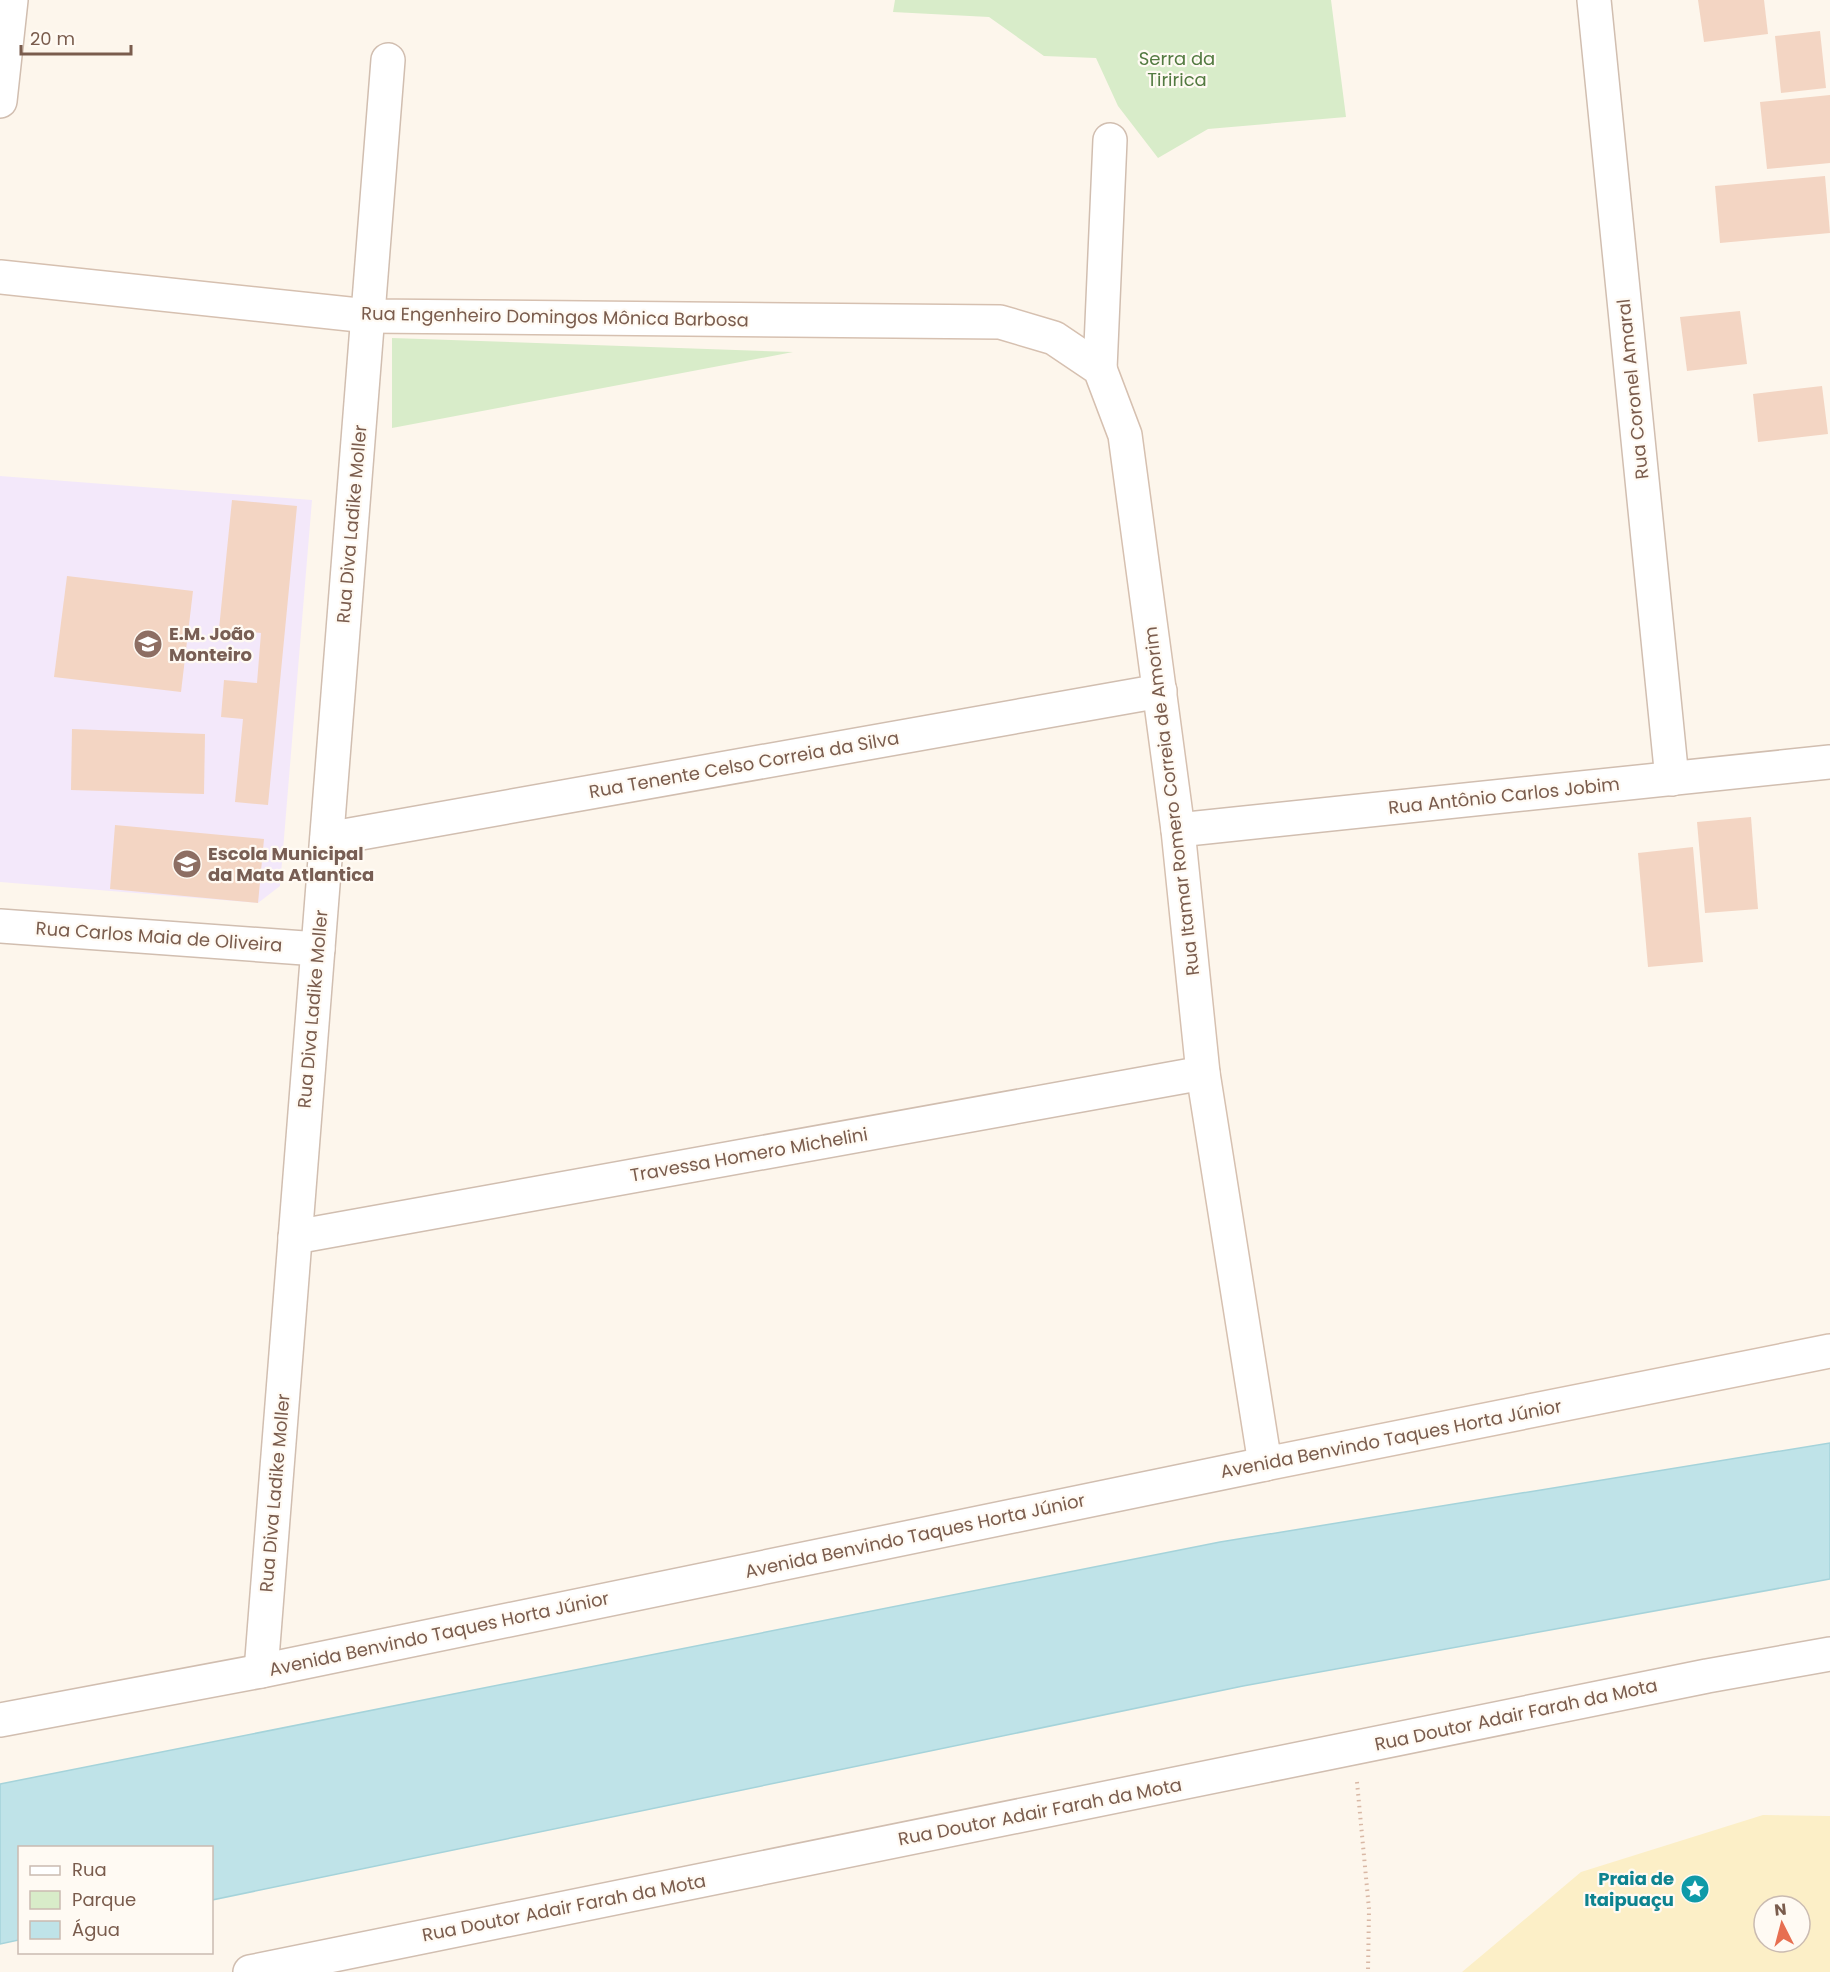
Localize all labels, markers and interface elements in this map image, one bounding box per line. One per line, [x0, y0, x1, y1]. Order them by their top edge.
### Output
scale bar [21, 18, 130, 56]
text: 20 m [30, 26, 75, 51]
park label: Serra da Tiririca [1139, 46, 1215, 92]
street label: Rua Coronel Amaral [1611, 298, 1654, 480]
street label: Rua Engenheiro Domingos Mônica Barbosa [361, 301, 749, 332]
street label: Rua Diva Ladike Moller [330, 423, 373, 624]
place label: E.M. João Monteiro [169, 621, 255, 667]
street label: Rua Itamar Romero Correia de Amorim [1138, 625, 1205, 977]
school or university icon: E.M. João Monteiro [132, 628, 164, 660]
street label: Rua Tenente Celso Correia da Silva [587, 725, 901, 804]
street label: Rua Antônio Carlos Jobim [1387, 771, 1621, 820]
place label: Escola Municipal da Mata Atlantica [208, 841, 374, 887]
school or university icon: Escola Municipal da Mata Atlantica [171, 848, 203, 880]
street label: Rua Diva Ladike Moller [291, 908, 334, 1109]
street label: Rua Carlos Maia de Oliveira [35, 915, 283, 958]
street label: Travessa Homero Michelini [628, 1121, 870, 1188]
street label: Rua Diva Ladike Moller [253, 1392, 296, 1593]
street label: Avenida Benvindo Taques Horta Júnior [1218, 1393, 1564, 1484]
street label: Avenida Benvindo Taques Horta Júnior [743, 1487, 1088, 1584]
street label: Avenida Benvindo Taques Horta Júnior [267, 1585, 612, 1682]
street label: Rua Doutor Adair Farah da Mota [1372, 1672, 1660, 1757]
street label: Rua Doutor Adair Farah da Mota [896, 1772, 1184, 1851]
legend [18, 1846, 213, 1954]
text: Rua [72, 1857, 107, 1882]
place label: Praia de Itaipuaçu [1584, 1866, 1674, 1912]
street label: Rua Doutor Adair Farah da Mota [420, 1868, 708, 1947]
place icon: Praia de Itaipuaçu [1679, 1873, 1711, 1905]
text: Parque [72, 1887, 136, 1912]
north arrow [1752, 1894, 1812, 1954]
text: N [1773, 1898, 1788, 1922]
text: Água [72, 1917, 120, 1942]

